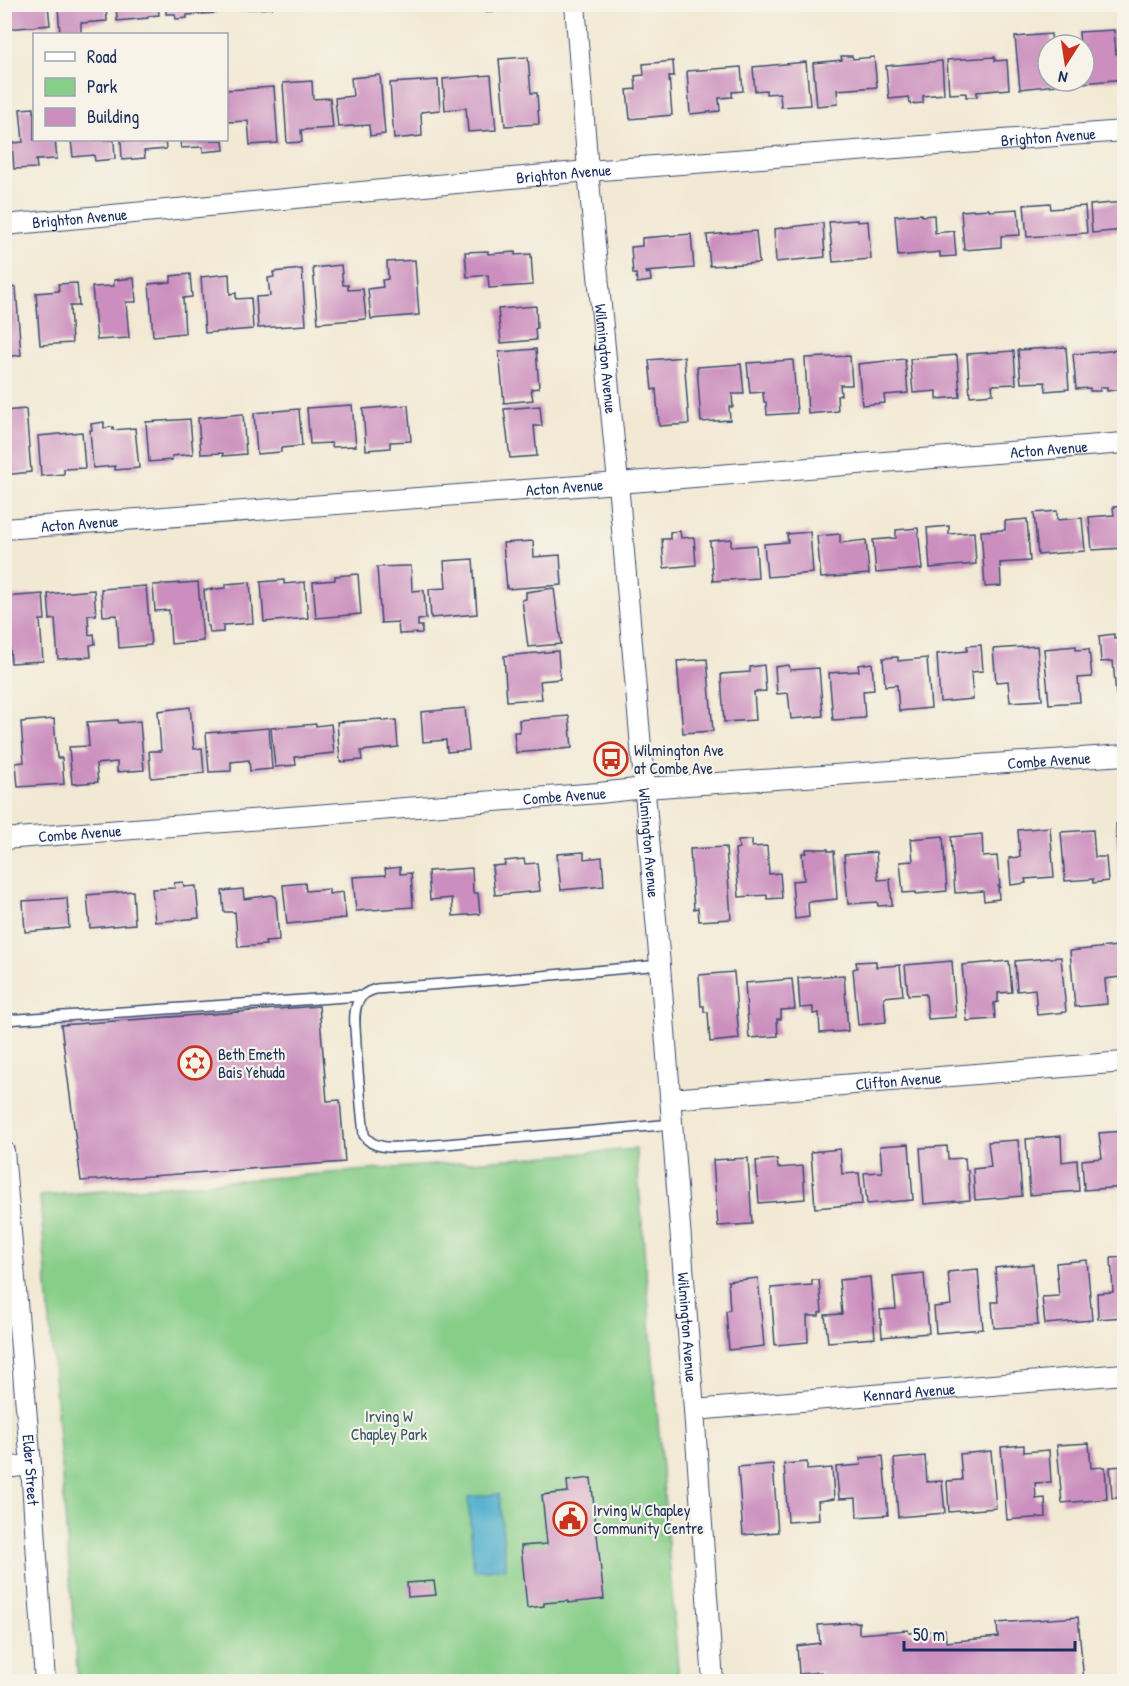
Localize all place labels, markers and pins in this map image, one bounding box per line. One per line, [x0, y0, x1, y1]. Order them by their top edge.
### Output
place label: Wilmington Ave at Combe Ave [634, 739, 725, 779]
bus stop icon: Wilmington Ave at Combe Ave [593, 741, 629, 777]
place label: Beth Emeth Bais Yehuda [218, 1043, 285, 1083]
synagogue icon: Beth Emeth Bais Yehuda [177, 1045, 213, 1081]
place label: Irving W Chapley Community Centre [593, 1499, 704, 1539]
public building icon: Irving W Chapley Community Centre [552, 1501, 588, 1537]

